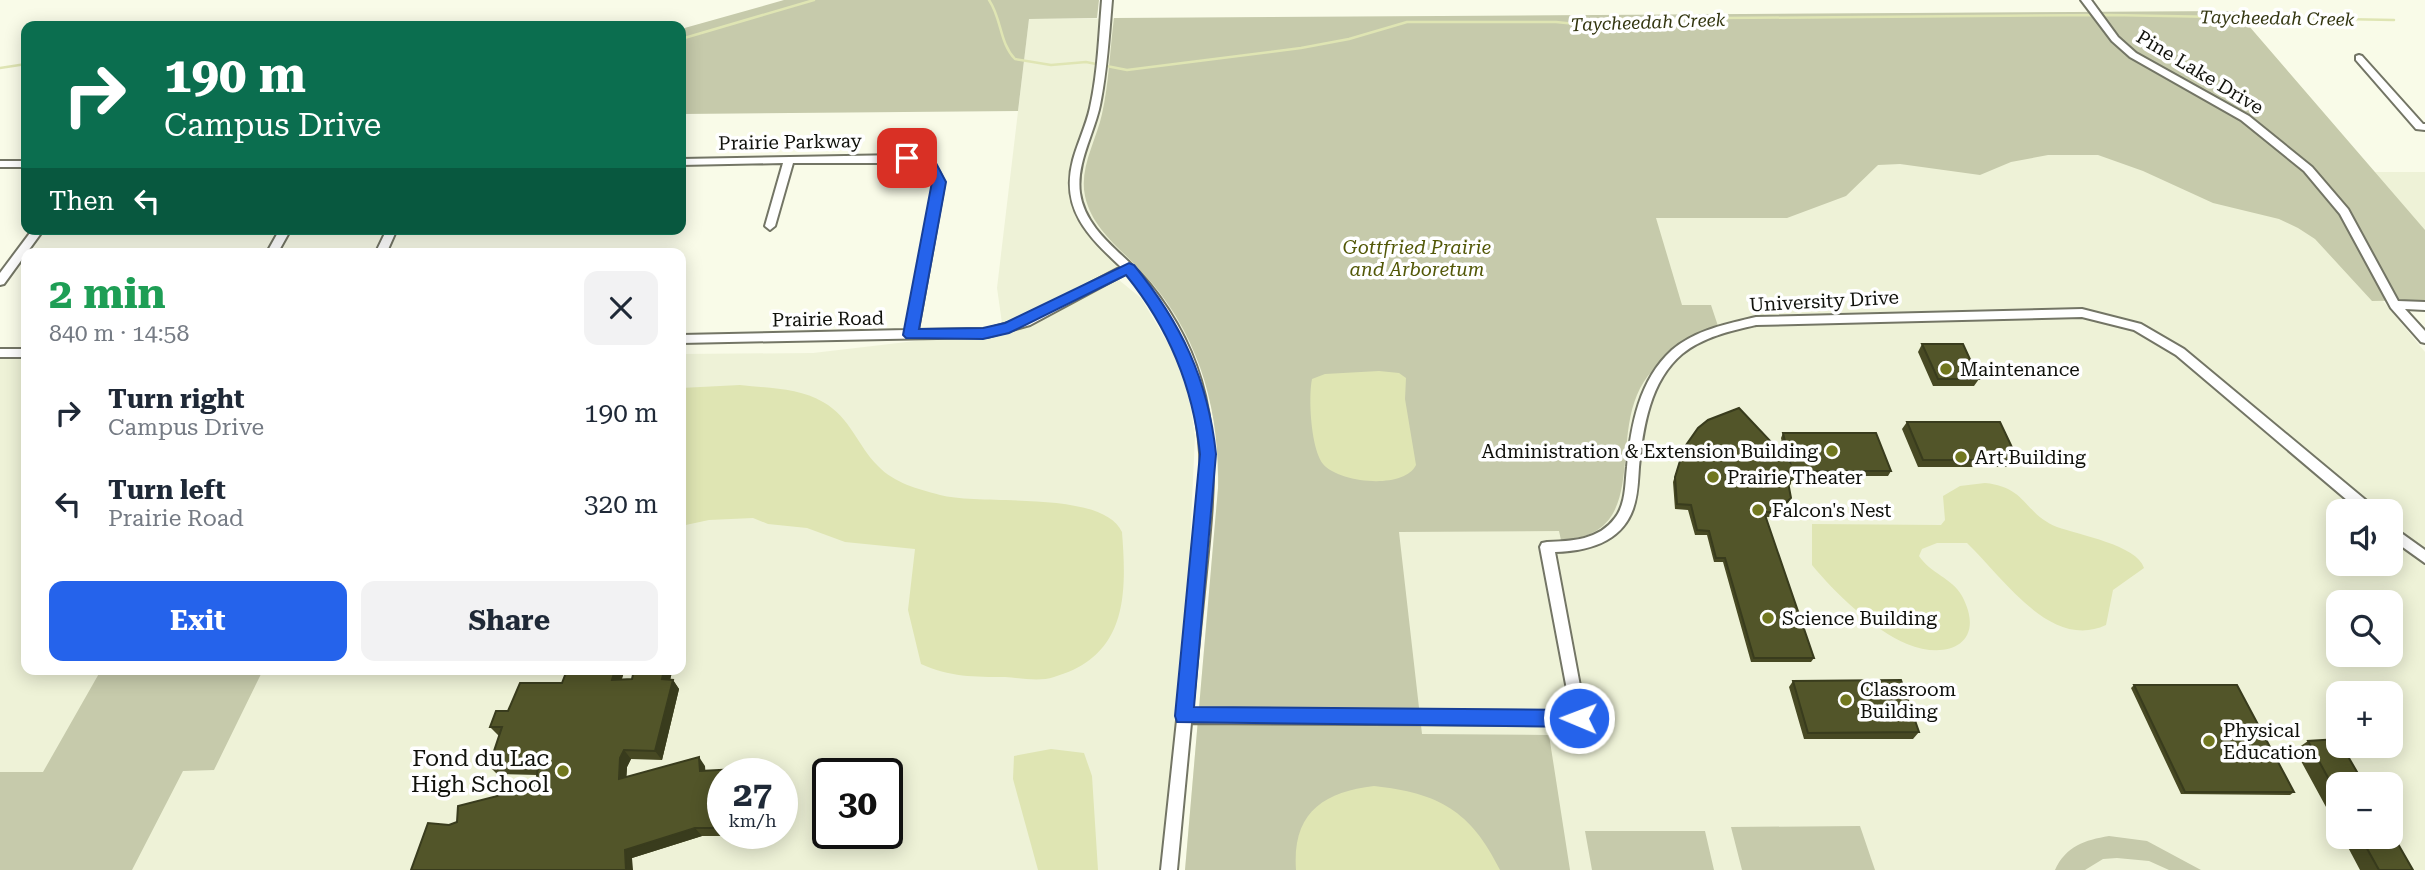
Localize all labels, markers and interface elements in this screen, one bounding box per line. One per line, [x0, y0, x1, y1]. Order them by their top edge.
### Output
water label: Taycheedah Creek [2199, 6, 2355, 30]
water label: Taycheedah Creek [1570, 9, 1726, 35]
street label: Pine Lake Drive [2132, 25, 2268, 119]
text: 190 m [164, 47, 306, 104]
icon: right [49, 49, 140, 140]
text: Campus Drive [164, 106, 381, 144]
pin [877, 128, 937, 188]
street label: Prairie Parkway [718, 129, 863, 155]
icon: arrive [888, 139, 926, 177]
icon: left [128, 182, 166, 220]
text: Then [49, 186, 114, 216]
park label: Gottfried Prairie and Arboretum [1343, 236, 1492, 281]
text: 2 min [49, 269, 166, 318]
button: close [584, 271, 658, 345]
street label: University Drive [1748, 286, 1900, 316]
street label: Prairie Road [772, 307, 884, 331]
text: 840 m · 14:58 [49, 320, 189, 347]
place label: Maintenance [1960, 358, 2080, 381]
marker: Maintenance [1938, 361, 1954, 377]
text: Turn right [108, 384, 244, 414]
icon: right [49, 394, 87, 432]
text: 190 m [584, 398, 658, 428]
text: Campus Drive [108, 414, 264, 441]
place label: Administration & Extension Building [1481, 440, 1818, 463]
marker: Administration & Extension Building [1824, 443, 1840, 459]
place label: Art Building [1975, 446, 2086, 469]
marker: Art Building [1953, 449, 1969, 465]
place label: Prairie Theater [1727, 466, 1863, 489]
marker: Prairie Theater [1705, 469, 1721, 485]
text: Turn left [108, 475, 226, 505]
icon: left [49, 485, 87, 523]
text: 320 m [584, 489, 658, 519]
place label: Falcon's Nest [1772, 499, 1891, 522]
map controls [2326, 499, 2403, 849]
button: sound [2326, 499, 2403, 576]
marker: Falcon's Nest [1750, 502, 1766, 518]
text: Prairie Road [108, 505, 244, 532]
button: Exit [49, 581, 347, 661]
button: Share [361, 581, 658, 661]
button: search [2326, 590, 2403, 667]
place label: Science Building [1782, 607, 1937, 630]
marker: Science Building [1760, 610, 1776, 626]
place label: Classroom Building [1860, 678, 1956, 723]
position arrow [1542, 681, 1616, 755]
button: + [2326, 681, 2403, 758]
marker: Classroom Building [1838, 692, 1854, 708]
place label: Physical Education [2223, 719, 2317, 764]
marker: Physical Education [2201, 733, 2217, 749]
place label: Fond du Lac High School [411, 745, 549, 798]
speed limit sign: 30 [812, 758, 903, 849]
marker: Fond du Lac High School [555, 763, 571, 779]
button: − [2326, 772, 2403, 849]
text: 27 [733, 774, 772, 815]
text: km/h [728, 810, 777, 831]

